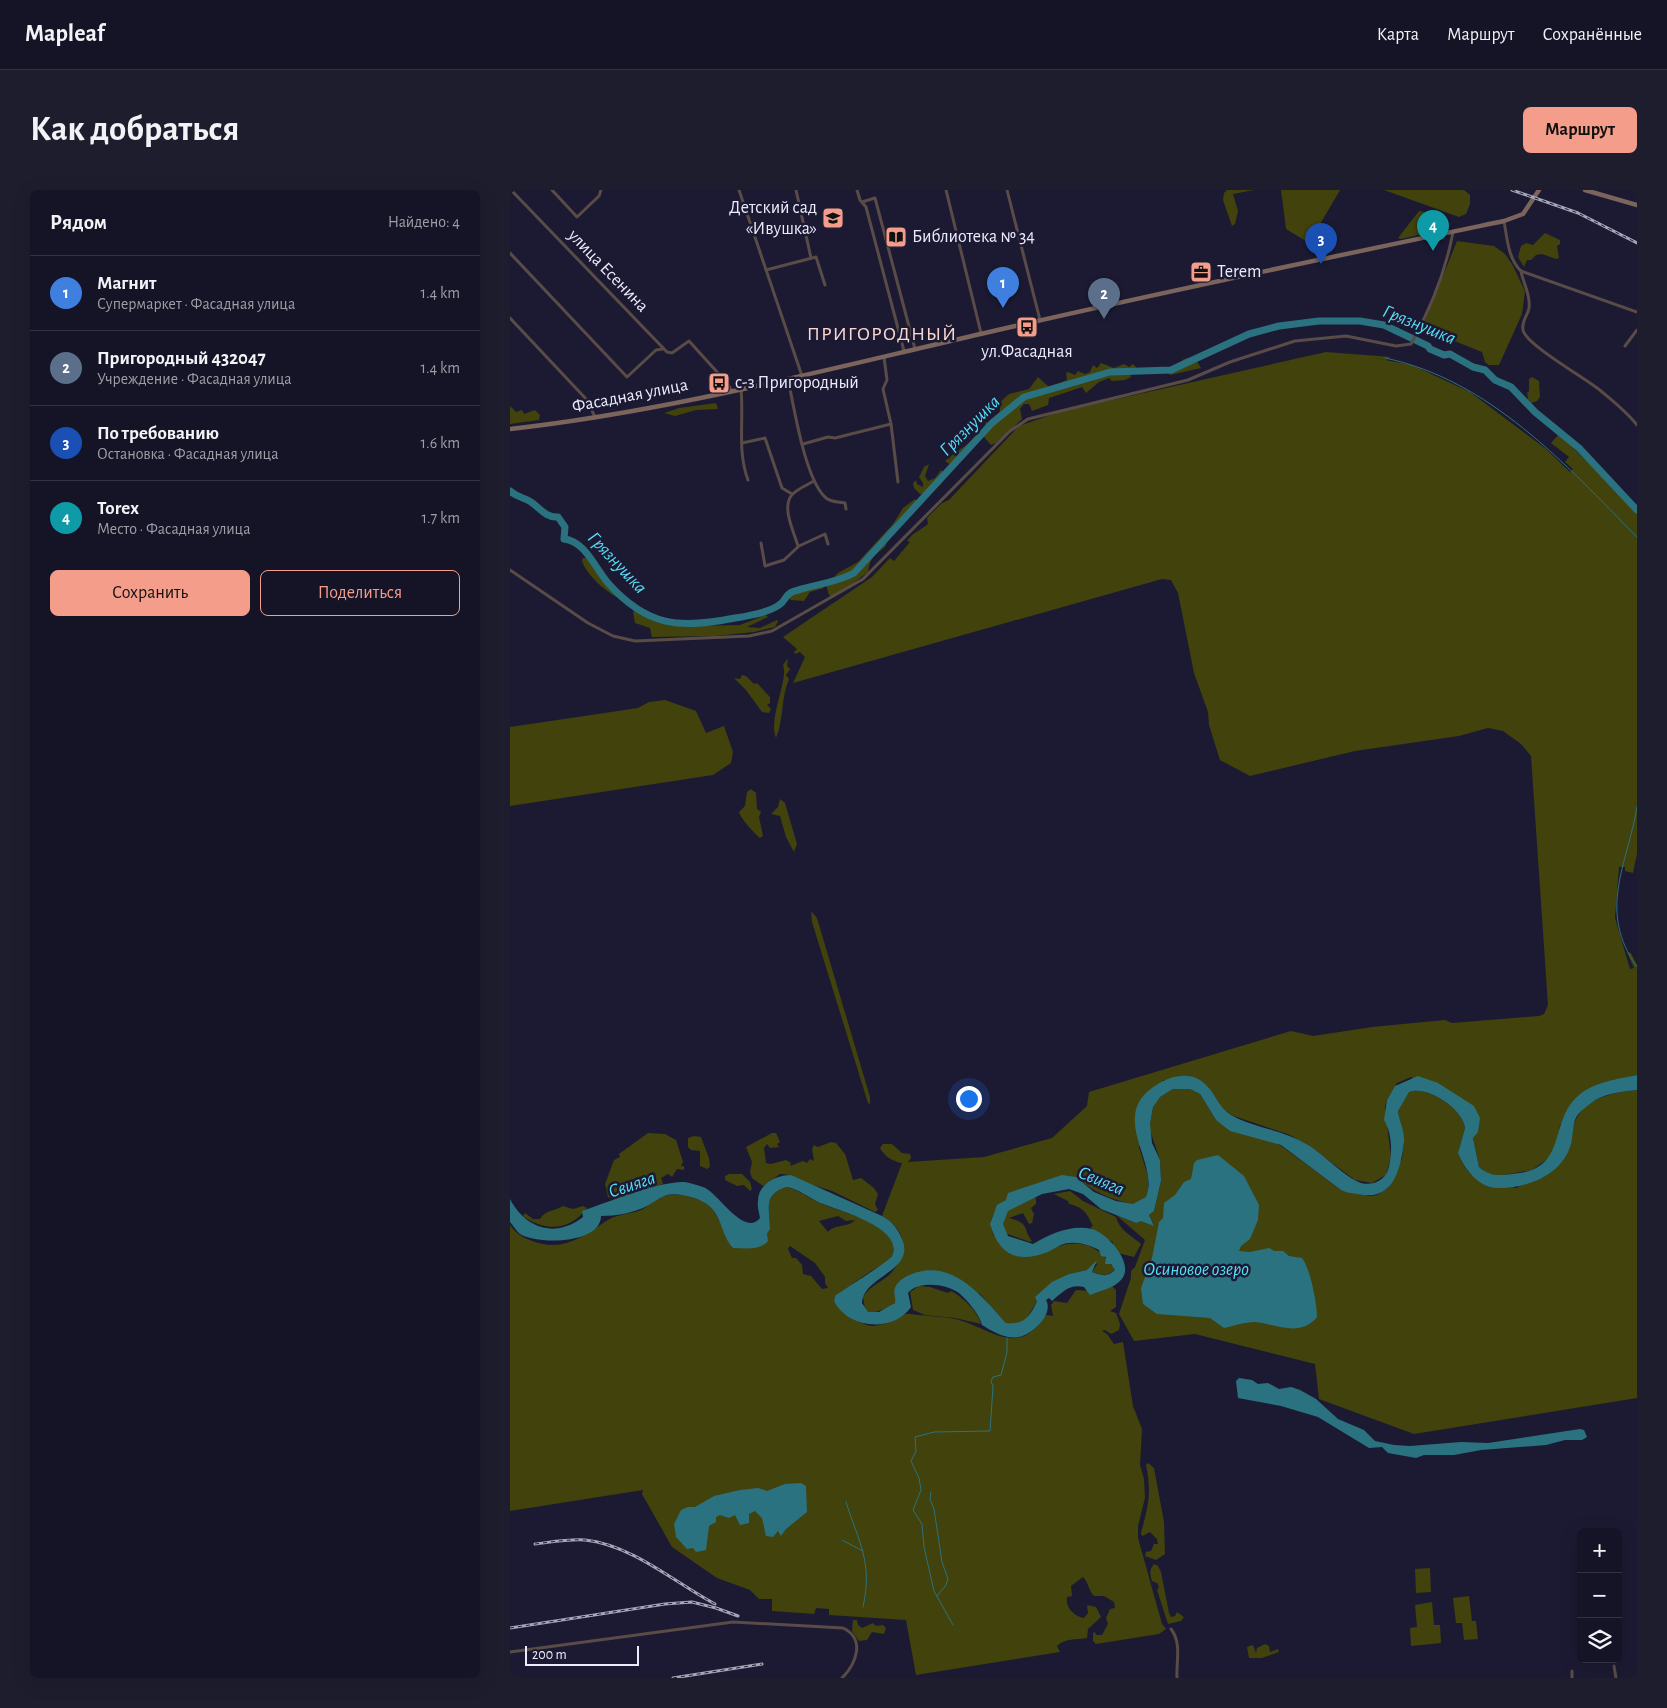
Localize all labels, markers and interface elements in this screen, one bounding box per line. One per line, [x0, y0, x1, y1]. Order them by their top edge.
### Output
text: Mapleaf [25, 22, 105, 46]
text: Карта [1377, 26, 1419, 44]
text: Маршрут [1447, 26, 1515, 44]
text: Сохранённые [1543, 26, 1642, 44]
button: Маршрут [1523, 107, 1637, 153]
text: Как добраться [30, 112, 239, 147]
place label: Детский сад «Ивушка» [729, 199, 817, 238]
school or university icon: Детский сад «Ивушка» [821, 206, 845, 230]
pin: 4 [1417, 210, 1449, 251]
text: Рядом [50, 212, 107, 233]
text: Найдено: 4 [388, 214, 460, 230]
pin: 3 [1305, 223, 1337, 264]
library icon: Библиотека № 34 [884, 225, 908, 249]
street label: улица Есенина [564, 226, 652, 316]
place label: Библиотека № 34 [912, 227, 1035, 246]
office icon: Terem [1189, 260, 1213, 284]
place label: Terem [1217, 263, 1261, 281]
pin: 1 [987, 267, 1019, 308]
text: Магнит [97, 274, 156, 293]
pin: 2 [1088, 278, 1120, 319]
text: 1 [63, 285, 69, 301]
text: 1.4 km [420, 285, 460, 301]
text: Супермаркет · Фасадная улица [97, 296, 295, 312]
water label: Грязнушка [1380, 302, 1458, 348]
bus stop icon: ул.Фасадная [1015, 315, 1039, 339]
district label: ПРИГОРОДНЫЙ [807, 324, 957, 344]
place label: ул.Фасадная [980, 343, 1073, 361]
text: Пригородный 432047 [97, 349, 266, 368]
text: 2 [62, 360, 70, 376]
text: 1.4 km [420, 360, 460, 376]
text: Учреждение · Фасадная улица [97, 371, 292, 387]
bus stop icon: с-з Пригородный [707, 371, 731, 395]
place label: с-з Пригородный [735, 374, 859, 392]
street label: Фасадная улица [570, 376, 690, 416]
water label: Грязнушка [936, 392, 1004, 460]
text: По требованию [97, 424, 219, 443]
text: 3 [63, 435, 69, 451]
text: 1.6 km [421, 435, 460, 451]
text: Остановка · Фасадная улица [97, 446, 279, 462]
text: Torex [97, 499, 139, 518]
text: 4 [62, 510, 70, 526]
text: 1.7 km [421, 510, 460, 526]
text: Место · Фасадная улица [97, 521, 251, 537]
water label: Грязнушка [584, 528, 650, 598]
button: Сохранить [50, 570, 250, 616]
button: Поделиться [260, 570, 460, 616]
your location [956, 1086, 982, 1112]
water label: Свияга [1075, 1163, 1127, 1199]
water label: Свияга [606, 1169, 658, 1201]
water label: Осиновое озеро [1143, 1260, 1249, 1279]
map controls [1577, 1528, 1622, 1663]
button: + [1577, 1528, 1622, 1573]
button: − [1577, 1573, 1622, 1618]
button: layers [1577, 1618, 1622, 1663]
scale bar [525, 1643, 639, 1666]
text: 200 m [532, 1648, 567, 1662]

